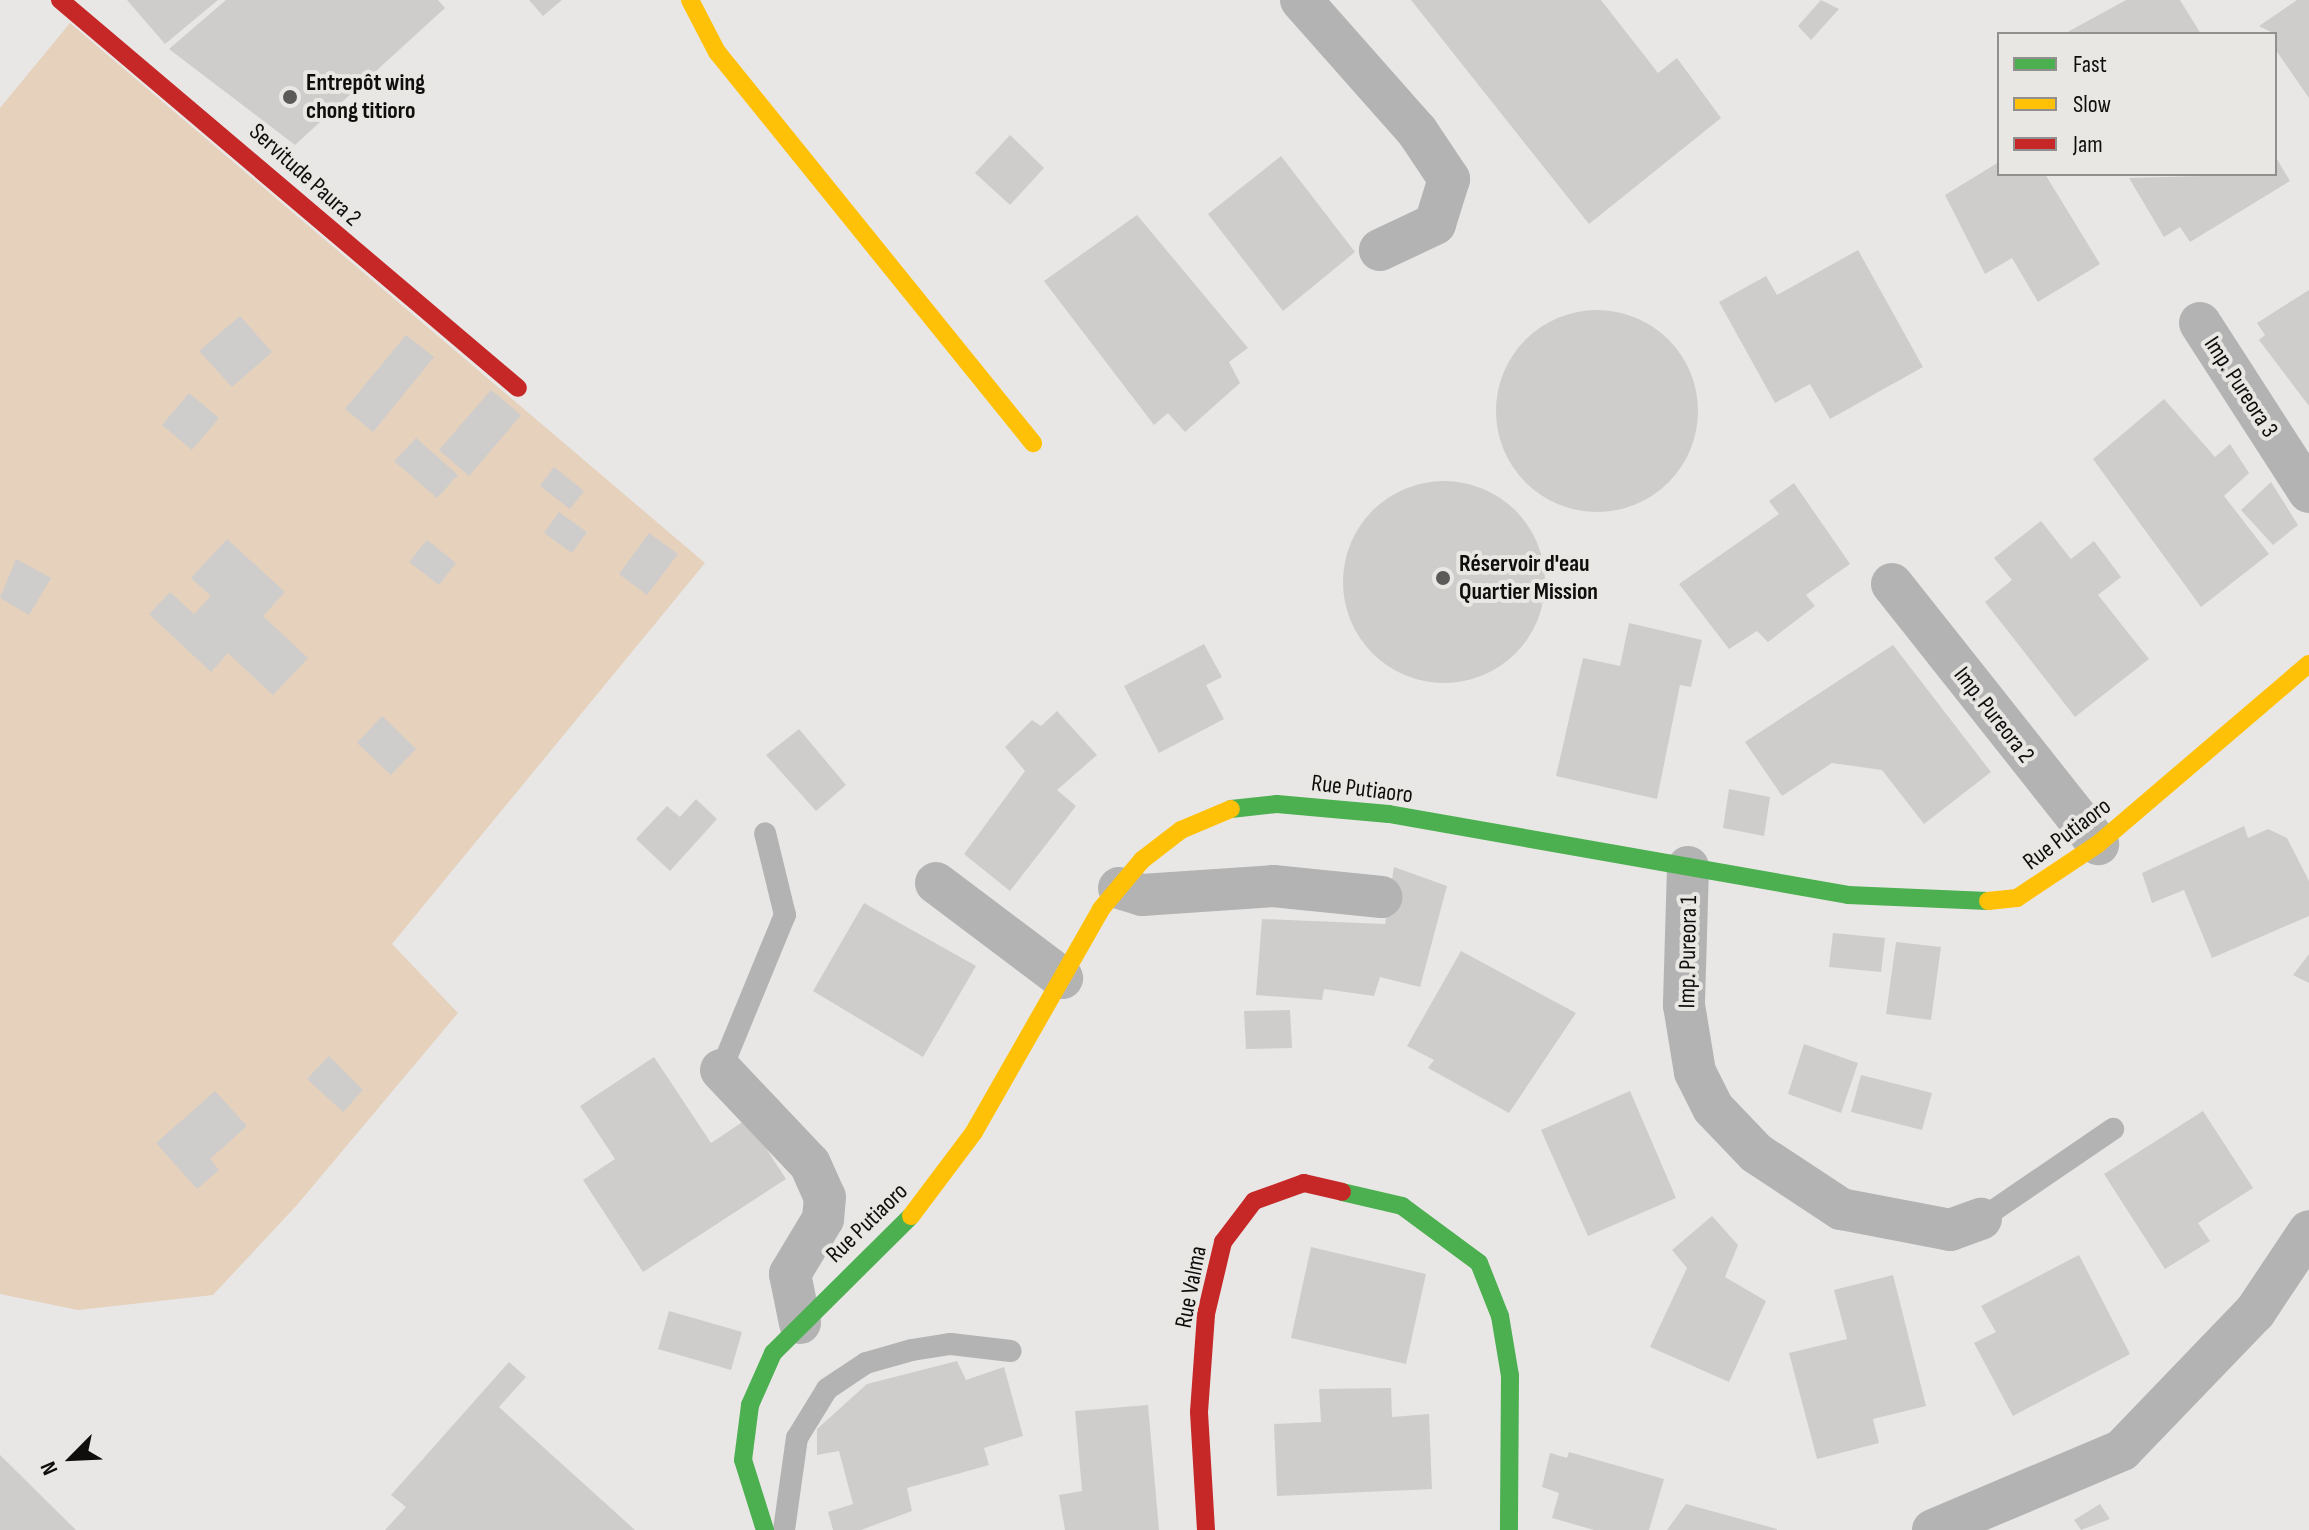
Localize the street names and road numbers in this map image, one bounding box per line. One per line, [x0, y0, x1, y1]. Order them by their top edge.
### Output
street label: Servitude Paura 2 [243, 117, 367, 233]
street label: Imp. Pureora 3 [2198, 331, 2284, 443]
street label: Imp. Pureora 2 [1948, 661, 2040, 769]
street label: Rue Putiaoro [1310, 768, 1414, 810]
street label: Rue Putiaoro [2018, 792, 2116, 876]
street label: Imp. Pureora 1 [1673, 895, 1703, 1009]
street label: Rue Putiaoro [820, 1177, 914, 1269]
street label: Rue Valma [1169, 1244, 1213, 1330]

